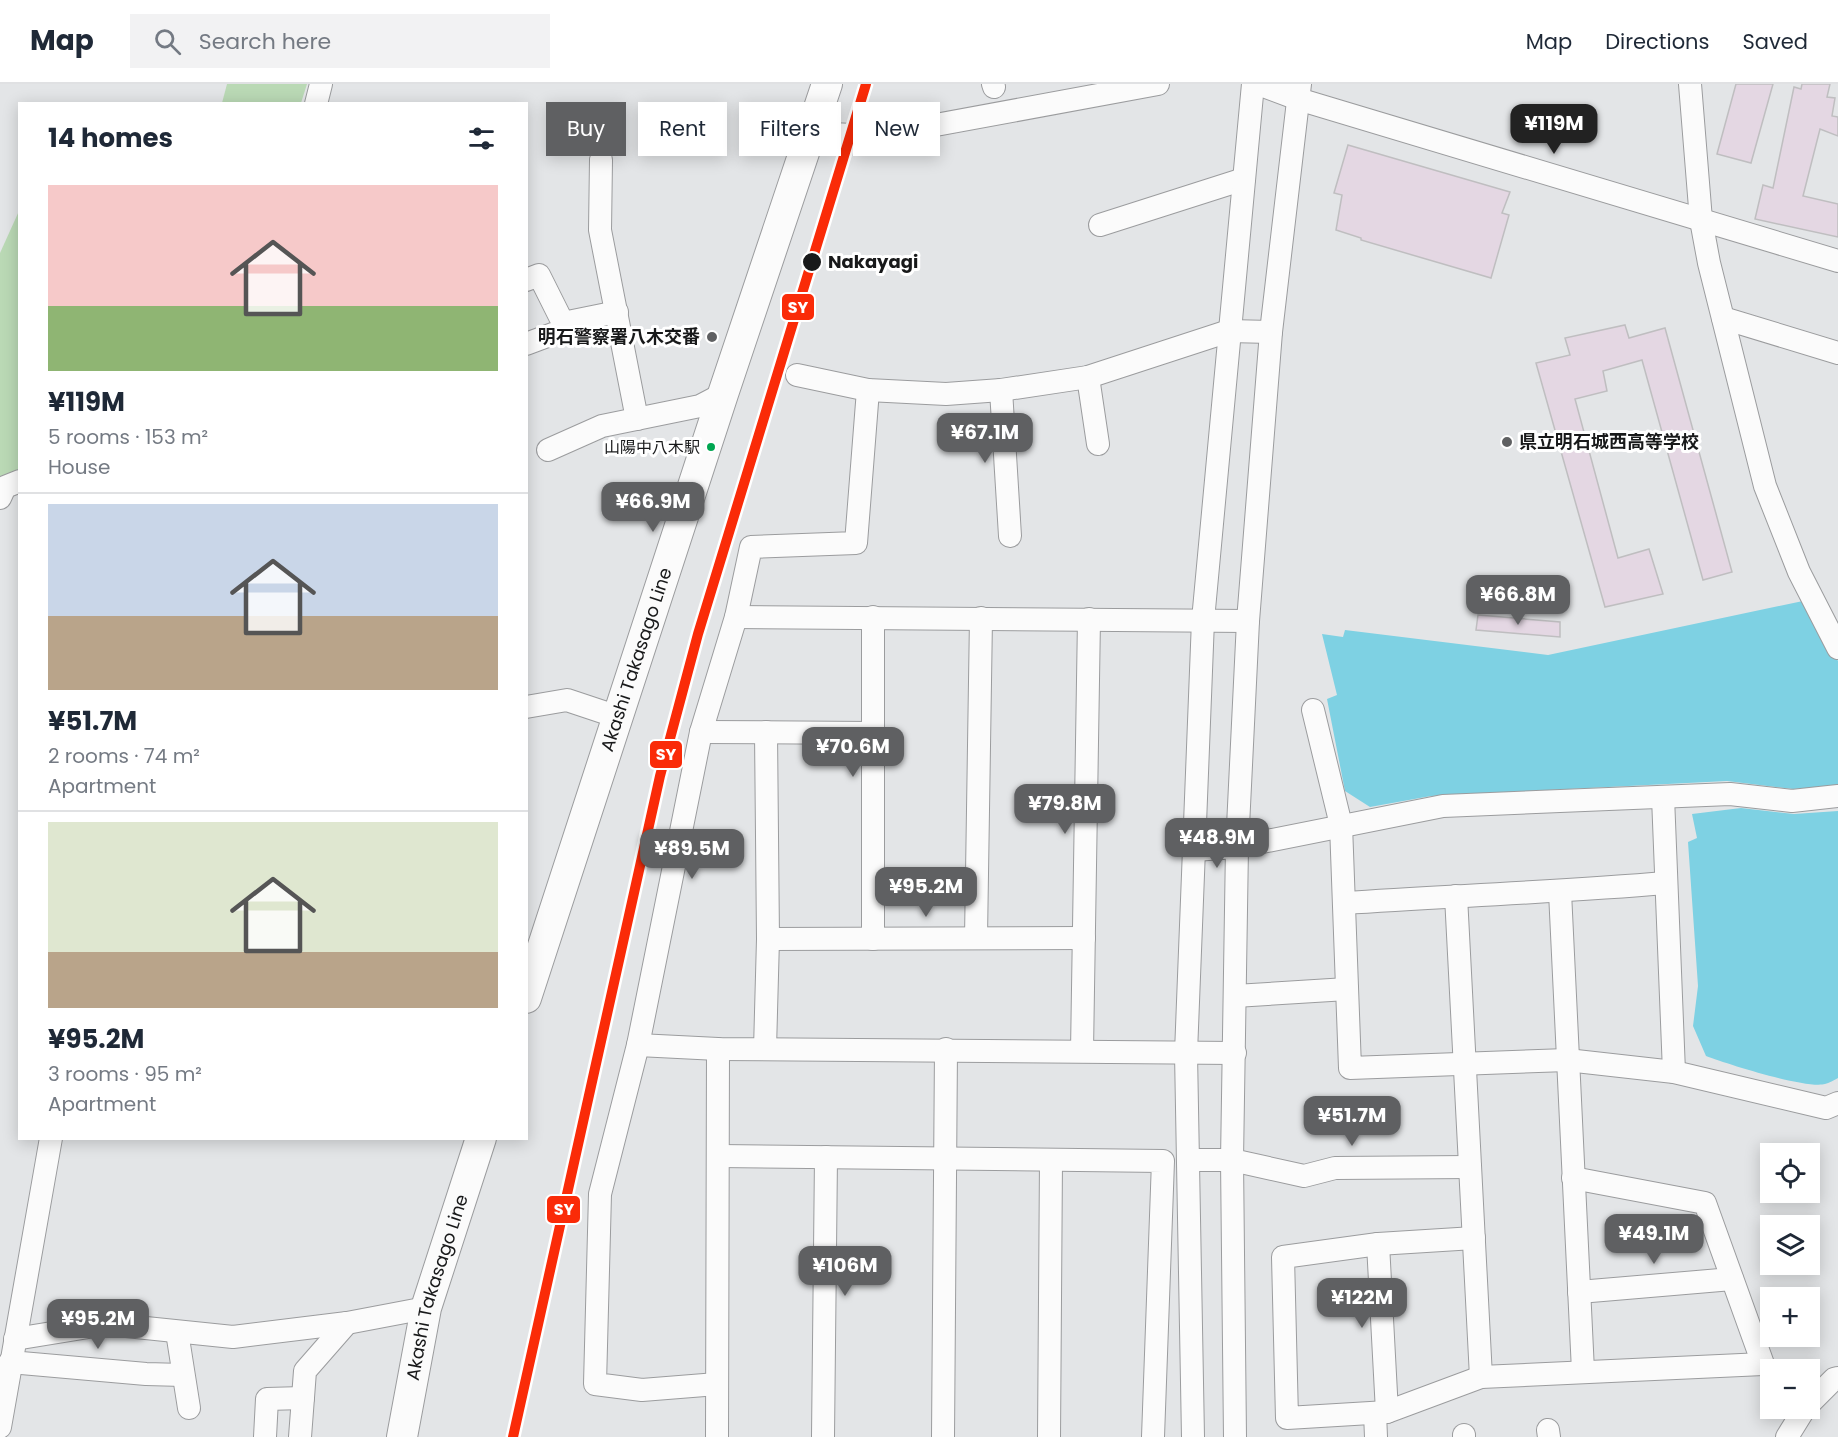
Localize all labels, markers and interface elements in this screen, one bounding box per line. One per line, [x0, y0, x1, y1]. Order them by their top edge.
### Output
search box [130, 14, 550, 68]
text: Map [30, 21, 94, 60]
icon: search [151, 25, 184, 58]
text: Search here [199, 26, 331, 57]
text: Map [1526, 27, 1572, 56]
text: Directions [1605, 27, 1709, 56]
text: Saved [1742, 27, 1808, 56]
chip: Buy [546, 102, 626, 156]
chip: Rent [638, 102, 727, 156]
chip: Filters [739, 102, 841, 156]
chip: New [853, 102, 940, 156]
pin: ¥119M [1512, 104, 1596, 155]
text: ¥119M [1524, 109, 1584, 137]
text: 14 homes [48, 120, 173, 156]
icon: filters [465, 122, 498, 155]
icon: home [219, 224, 327, 332]
place label: Nakayagi [828, 249, 918, 274]
marker: Nakayagi [801, 251, 823, 273]
line badge: SY [781, 293, 815, 321]
text: SY [788, 296, 809, 319]
place label: 明石警察署八木交番 [538, 324, 700, 349]
marker: 明石警察署八木交番 [705, 330, 719, 344]
text: ¥119M [48, 384, 125, 420]
pin: ¥67.1M [936, 413, 1034, 464]
text: ¥67.1M [951, 418, 1019, 446]
text: 5 rooms · 153 m² [48, 423, 208, 451]
place label: 県立明石城西高等学校 [1519, 429, 1699, 454]
marker: 県立明石城西高等学校 [1500, 435, 1514, 449]
place label: 山陽中八木駅 [604, 436, 700, 459]
marker: 山陽中八木駅 [705, 441, 717, 453]
text: House [48, 453, 110, 481]
pin: ¥66.9M [604, 482, 702, 533]
text: ¥66.9M [615, 487, 691, 515]
icon: home [219, 543, 327, 651]
street label: Akashi Takasago Line [594, 564, 678, 755]
pin: ¥66.8M [1469, 575, 1567, 626]
text: ¥66.8M [1480, 580, 1556, 608]
text: ¥51.7M [48, 703, 137, 739]
pin: ¥70.6M [804, 727, 902, 778]
text: ¥70.6M [816, 732, 890, 760]
line badge: SY [649, 740, 683, 769]
text: 2 rooms · 74 m² [48, 742, 200, 770]
text: SY [656, 743, 677, 766]
text: Apartment [48, 772, 156, 800]
pin: ¥79.8M [1016, 784, 1114, 835]
text: ¥79.8M [1028, 789, 1102, 817]
pin: ¥48.9M [1168, 818, 1266, 869]
text: ¥48.9M [1179, 823, 1255, 851]
pin: ¥89.5M [643, 829, 741, 880]
text: ¥89.5M [654, 834, 730, 862]
icon: home [219, 861, 327, 969]
pin: ¥95.2M [877, 867, 975, 918]
text: ¥95.2M [889, 872, 963, 900]
text: ¥95.2M [48, 1021, 144, 1057]
text: 3 rooms · 95 m² [48, 1060, 202, 1088]
text: Apartment [48, 1090, 156, 1118]
pin: ¥51.7M [1303, 1096, 1401, 1147]
text: ¥51.7M [1318, 1101, 1386, 1129]
map controls [1760, 1143, 1820, 1419]
button: locate [1760, 1143, 1820, 1203]
street label: Akashi Takasago Line [400, 1191, 474, 1382]
line badge: SY [546, 1195, 581, 1224]
text: SY [554, 1198, 575, 1221]
pin: ¥49.1M [1605, 1214, 1703, 1265]
button: layers [1760, 1215, 1820, 1275]
text: ¥49.1M [1619, 1219, 1689, 1247]
pin: ¥106M [803, 1246, 887, 1297]
text: ¥106M [812, 1251, 878, 1279]
pin: ¥122M [1320, 1278, 1404, 1329]
text: ¥122M [1331, 1283, 1393, 1311]
button: + [1760, 1287, 1820, 1347]
pin: ¥95.2M [49, 1299, 147, 1350]
text: ¥95.2M [61, 1304, 135, 1332]
button: − [1760, 1359, 1820, 1419]

